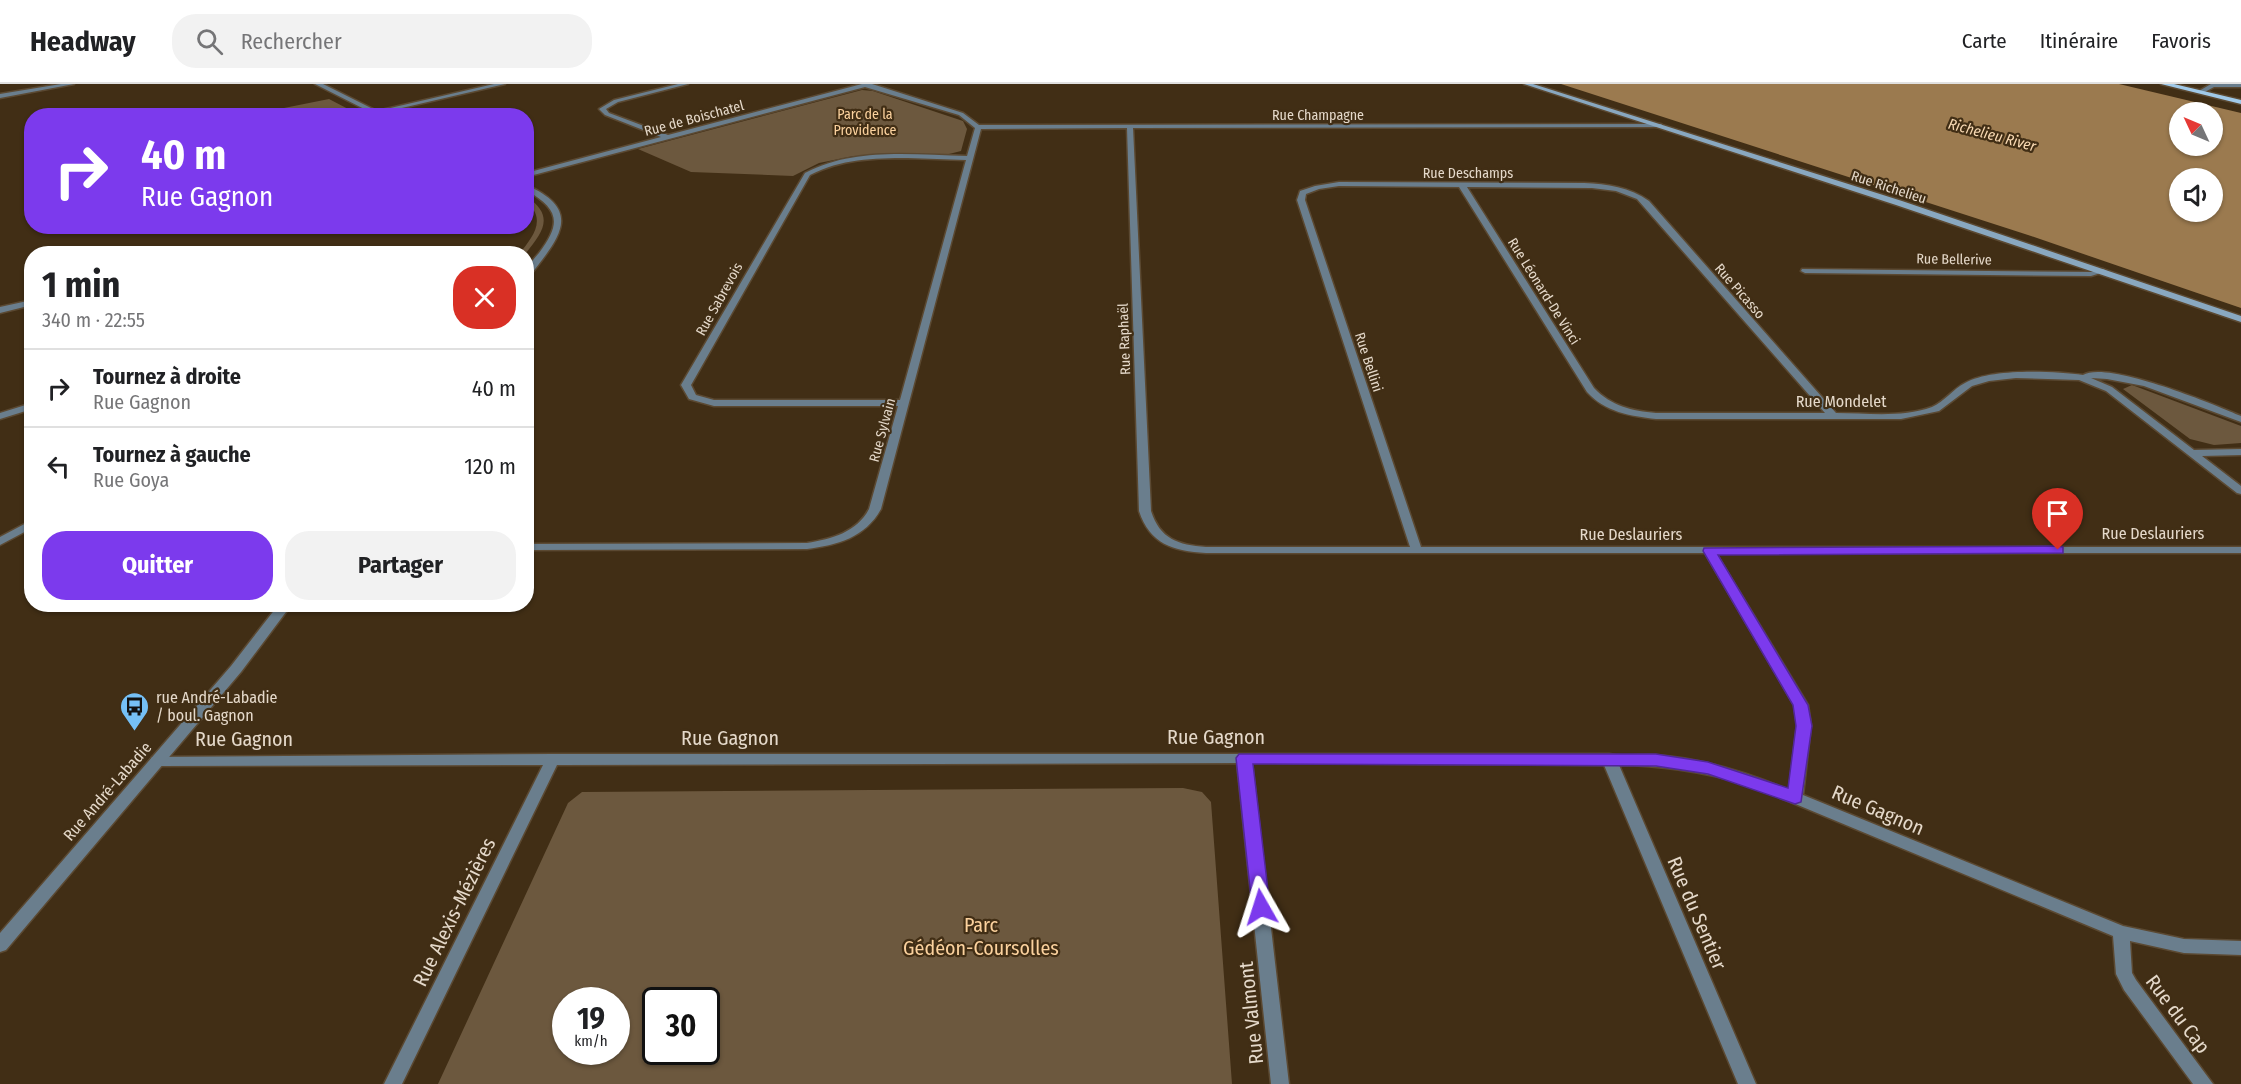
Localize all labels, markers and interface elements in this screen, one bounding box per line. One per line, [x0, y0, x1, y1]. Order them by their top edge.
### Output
search box [172, 14, 592, 68]
text: Headway [30, 25, 136, 58]
icon: search [193, 25, 226, 58]
text: Rechercher [241, 28, 342, 55]
text: Carte [1962, 28, 2007, 54]
text: Itinéraire [2040, 28, 2118, 54]
text: Favoris [2151, 28, 2211, 54]
street label: Rue de Boischatel [642, 97, 746, 140]
north arrow [2169, 102, 2223, 156]
map controls [2169, 102, 2223, 222]
park label: Parc de la Providence [833, 106, 897, 139]
street label: Rue Champagne [1272, 107, 1364, 124]
water label: Richelieu River [1946, 115, 2039, 156]
text: 40 m [141, 130, 226, 180]
icon: right [42, 132, 120, 210]
street label: Rue Deschamps [1423, 165, 1513, 182]
street label: Rue Richelieu [1849, 167, 1929, 208]
button: sound [2169, 168, 2223, 222]
text: Rue Gagnon [141, 181, 273, 213]
street label: Rue Léonard-De Vinci [1504, 235, 1583, 348]
street label: Rue Bellerive [1916, 250, 1992, 269]
street label: Rue Sabrevois [692, 260, 746, 339]
street label: Rue Picasso [1711, 260, 1768, 322]
text: 1 min [42, 263, 120, 307]
button: close [453, 266, 516, 329]
street label: Rue Raphaël [1115, 303, 1134, 375]
text: 340 m · 22:55 [42, 308, 145, 332]
street label: Rue Bellini [1351, 330, 1386, 394]
text: Tournez à droite [93, 363, 241, 390]
icon: right [42, 372, 75, 405]
text: 40 m [472, 375, 516, 402]
text: Rue Gagnon [93, 390, 191, 414]
street label: Rue Mondelet [1796, 392, 1887, 411]
street label: Rue Sylvain [866, 396, 899, 464]
text: Tournez à gauche [93, 441, 251, 468]
icon: left [42, 450, 75, 483]
text: 120 m [464, 453, 516, 480]
text: Rue Goya [93, 468, 169, 492]
pin [2032, 488, 2083, 550]
icon: arrive [2041, 497, 2074, 530]
street label: Rue Deslauriers [2102, 524, 2205, 543]
street label: Rue Deslauriers [1580, 525, 1683, 544]
button: Quitter [42, 531, 273, 600]
button: Partager [285, 531, 516, 600]
place label: rue André-Labadie / boul. Gagnon [156, 688, 278, 725]
bus stop icon: rue André-Labadie / boul. Gagnon [119, 690, 151, 732]
street label: Rue Gagnon [1167, 725, 1265, 749]
street label: Rue Gagnon [681, 726, 779, 750]
street label: Rue Gagnon [195, 727, 293, 751]
street label: Rue André-Labadie [59, 738, 155, 845]
street label: Rue Gagnon [1828, 780, 1928, 840]
street label: Rue Alexis-Mézières [408, 834, 500, 990]
street label: Rue du Sentier [1662, 853, 1732, 973]
position arrow [1229, 875, 1293, 939]
park label: Parc Gédéon-Coursolles [903, 913, 1059, 960]
street label: Rue Valmont [1234, 960, 1268, 1066]
street label: Rue du Cap [2141, 970, 2215, 1058]
speed limit sign: 30 [642, 987, 720, 1065]
text: 19 [577, 1001, 605, 1037]
text: km/h [574, 1032, 608, 1050]

